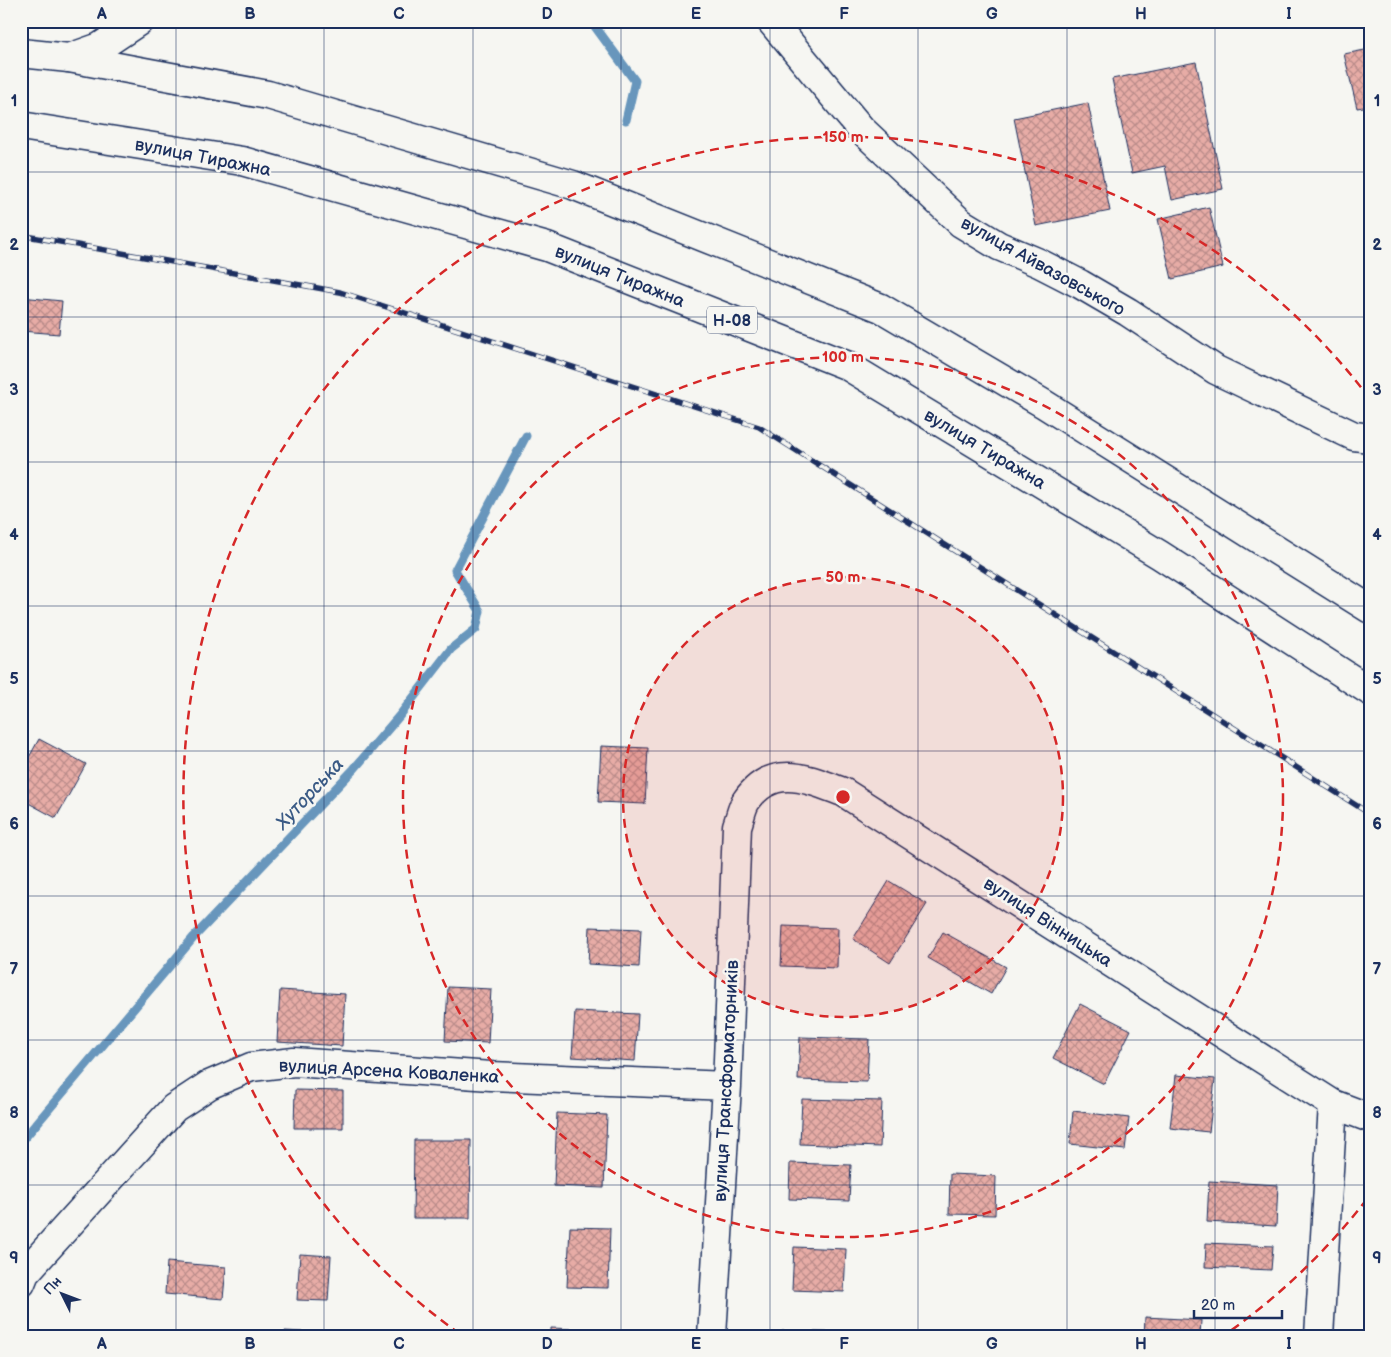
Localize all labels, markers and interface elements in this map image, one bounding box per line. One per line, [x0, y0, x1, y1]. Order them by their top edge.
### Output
text: A [96, 5, 107, 24]
text: B [244, 5, 256, 24]
text: C [393, 5, 405, 24]
text: D [541, 5, 553, 24]
text: E [691, 5, 701, 24]
text: F [839, 5, 849, 24]
text: G [986, 5, 998, 24]
text: H [1135, 5, 1147, 24]
text: I [1286, 5, 1292, 24]
text: 1 [11, 92, 17, 111]
text: 1 [1374, 92, 1380, 111]
text: 150 m [822, 128, 864, 147]
street label: вулиця Тиражна [133, 134, 273, 181]
street label: вулиця Айвазовського [957, 213, 1129, 320]
text: 2 [9, 236, 19, 255]
text: 2 [1372, 236, 1382, 255]
street label: вулиця Тиражна [552, 241, 688, 312]
road number: Н-08 [707, 306, 757, 334]
text: 100 m [822, 348, 864, 367]
text: 3 [9, 381, 19, 400]
text: 3 [1372, 381, 1382, 400]
street label: вулиця Тиражна [920, 405, 1050, 494]
text: 4 [9, 526, 19, 545]
text: 4 [1372, 526, 1382, 545]
text: 50 m [826, 568, 861, 587]
text: 5 [9, 670, 19, 689]
text: 5 [1372, 670, 1382, 689]
water label: Хуторська [270, 753, 349, 835]
centre of rings [834, 788, 852, 806]
text: 6 [9, 815, 19, 834]
text: 6 [1372, 815, 1382, 834]
street label: вулиця Вінницька [979, 873, 1116, 972]
street label: вулиця Трансформаторників [710, 959, 743, 1202]
text: 7 [10, 960, 19, 979]
text: 7 [1373, 960, 1382, 979]
street label: вулиця Арсена Коваленка [278, 1055, 500, 1088]
text: 8 [9, 1104, 19, 1123]
text: 8 [1372, 1104, 1382, 1123]
text: 9 [9, 1249, 19, 1268]
text: 9 [1372, 1249, 1382, 1268]
north arrow [38, 1270, 88, 1320]
text: Пн [40, 1273, 65, 1298]
scale bar [1194, 1287, 1281, 1319]
text: 20 m [1201, 1296, 1235, 1315]
text: A [96, 1335, 107, 1354]
text: B [244, 1335, 256, 1354]
text: C [393, 1335, 405, 1354]
text: D [541, 1335, 553, 1354]
text: E [691, 1335, 701, 1354]
text: F [839, 1335, 849, 1354]
text: G [986, 1335, 998, 1354]
text: H [1135, 1335, 1147, 1354]
text: I [1286, 1335, 1292, 1354]

